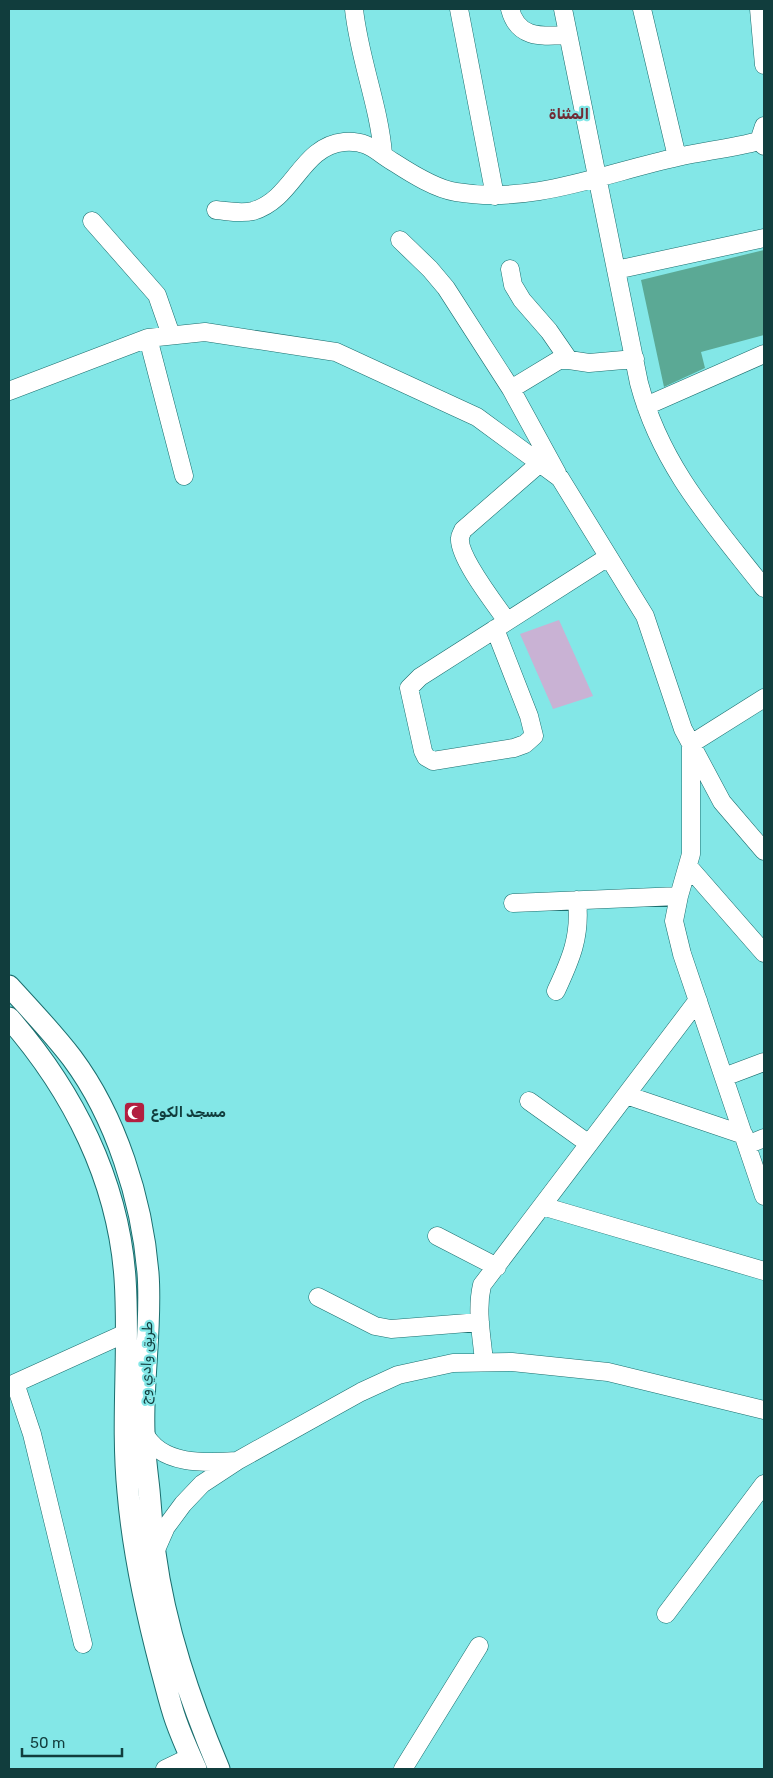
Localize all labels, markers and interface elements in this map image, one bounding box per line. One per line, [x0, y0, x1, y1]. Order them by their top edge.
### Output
district label: المثناة [549, 105, 589, 123]
mosque icon: مسجد الكوع [123, 1100, 147, 1124]
place label: مسجد الكوع [151, 1104, 226, 1122]
street label: طريق وادي وج [137, 1321, 158, 1405]
scale bar [22, 1726, 122, 1758]
text: 50 m [30, 1734, 65, 1752]

